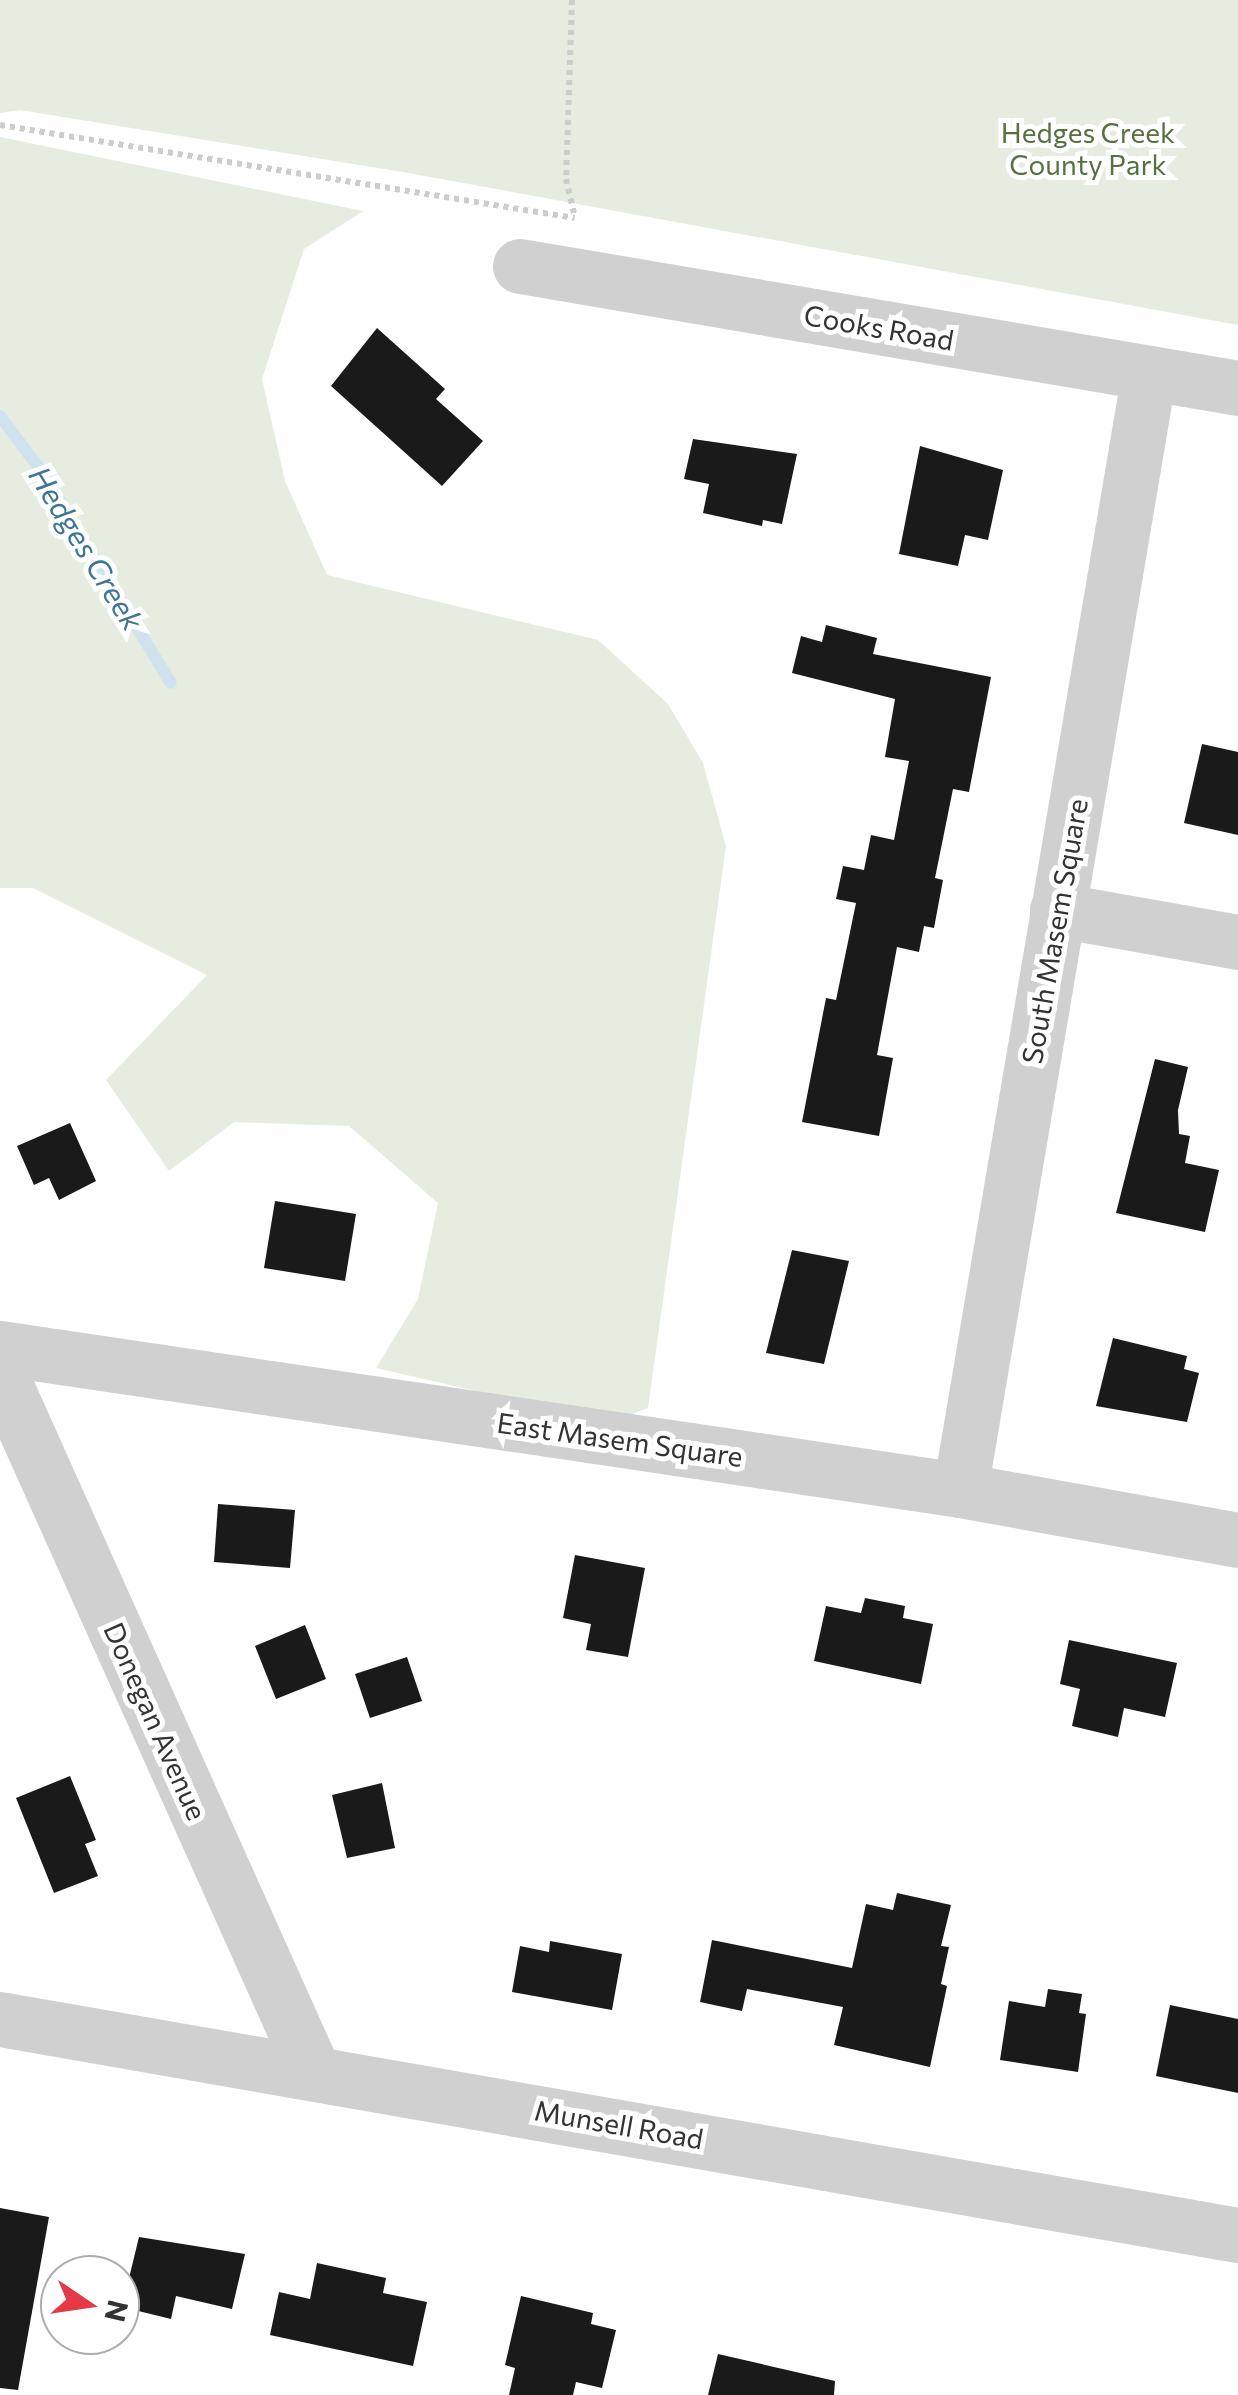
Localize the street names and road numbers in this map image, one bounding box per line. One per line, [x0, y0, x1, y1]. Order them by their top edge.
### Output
street label: Cooks Road [802, 297, 956, 357]
street label: South Masem Square [1014, 796, 1094, 1066]
street label: East Masem Square [495, 1405, 745, 1473]
street label: Donegan Avenue [97, 1617, 215, 1825]
street label: Munsell Road [532, 2093, 706, 2155]

